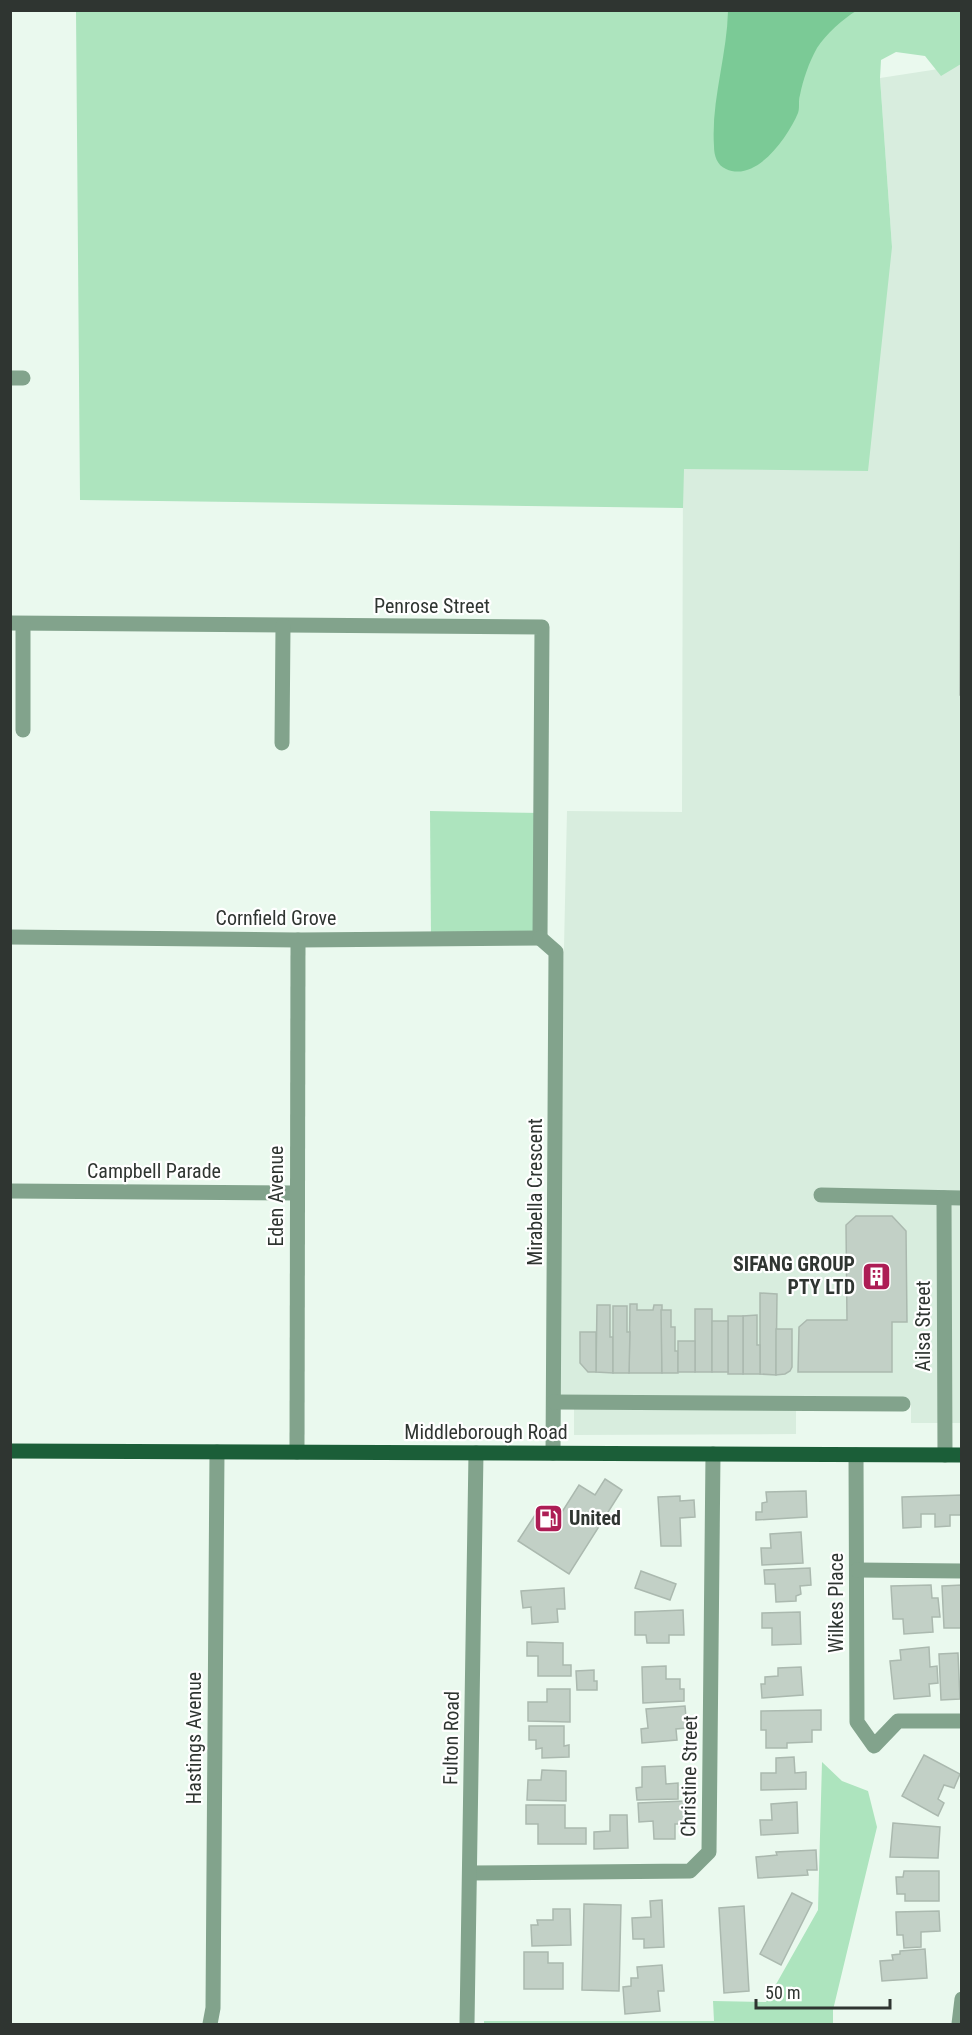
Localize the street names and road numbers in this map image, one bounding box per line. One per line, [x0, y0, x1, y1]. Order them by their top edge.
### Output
street label: Penrose Street [374, 594, 490, 618]
street label: Cornfield Grove [216, 906, 336, 930]
street label: Mirabella Crescent [523, 1118, 547, 1266]
street label: Eden Avenue [264, 1146, 288, 1246]
street label: Campbell Parade [87, 1159, 221, 1183]
street label: Ailsa Street [911, 1280, 935, 1371]
street label: Middleborough Road [404, 1420, 568, 1444]
street label: Wilkes Place [824, 1553, 848, 1653]
street label: Hastings Avenue [182, 1672, 206, 1804]
street label: Fulton Road [438, 1691, 464, 1785]
street label: Christine Street [676, 1715, 702, 1837]

